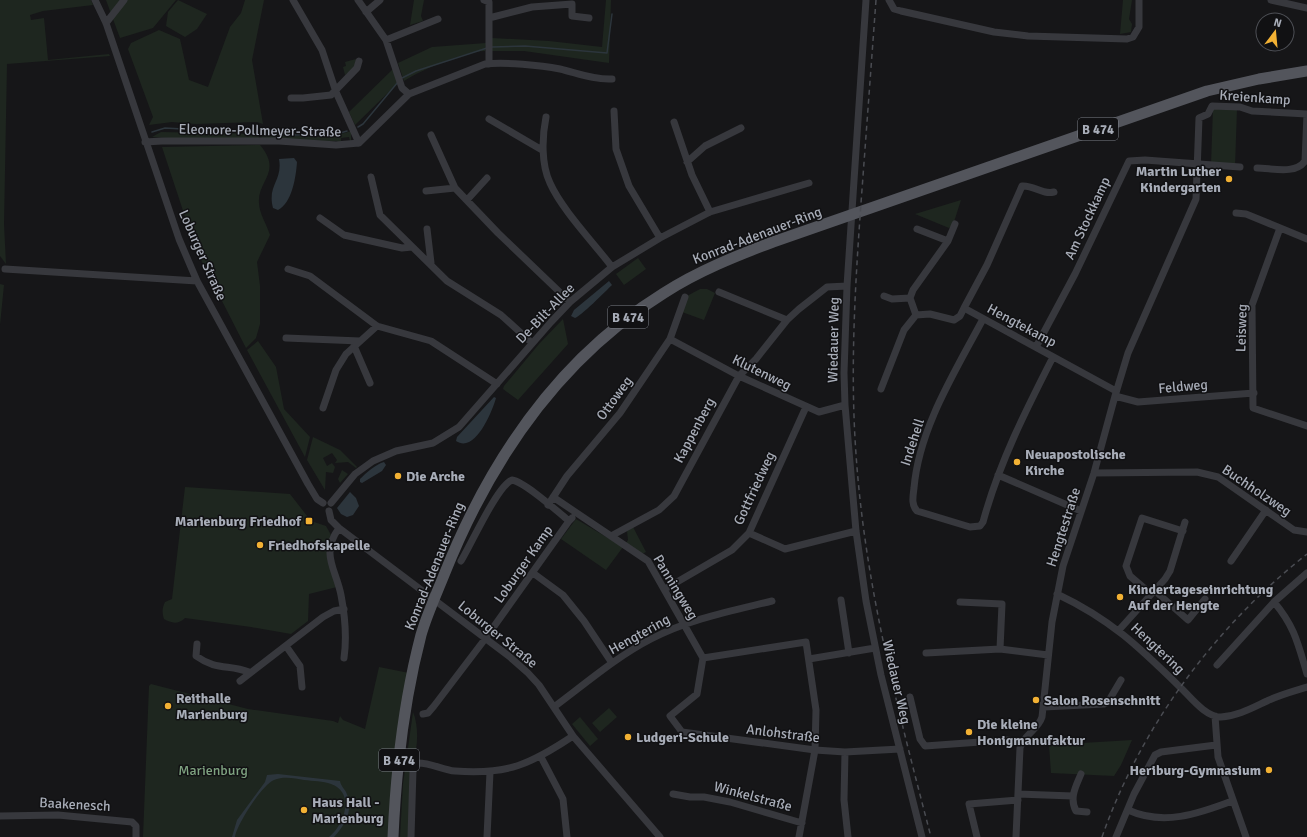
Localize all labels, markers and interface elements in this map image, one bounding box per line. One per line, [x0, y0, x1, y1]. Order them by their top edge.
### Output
north arrow [1255, 12, 1295, 52]
text: N [1272, 16, 1283, 30]
street label: Kreienkamp [1219, 87, 1291, 108]
road number: B 474 [1078, 118, 1118, 140]
street label: Eleonore-Pollmeyer-Straße [178, 121, 342, 140]
place label: Martin Luther Kindergarten [1136, 163, 1221, 196]
street label: Am Stockkamp [1061, 174, 1114, 262]
marker: Martin Luther Kindergarten [1224, 174, 1234, 184]
street label: Konrad-Adenauer-Ring [690, 203, 824, 268]
street label: Loburger Straße [175, 207, 230, 303]
street label: De-Bilt-Allee [512, 280, 578, 347]
street label: Wiedauer Weg [824, 297, 843, 383]
street label: Hengtekamp [984, 300, 1059, 351]
street label: Leisweg [1232, 304, 1251, 352]
road number: B 474 [608, 306, 648, 328]
street label: Klutenweg [730, 351, 794, 394]
street label: Ottoweg [593, 373, 636, 424]
street label: Feldweg [1158, 376, 1209, 397]
street label: Kappenberg [670, 395, 719, 466]
street label: Indehell [897, 416, 928, 468]
place label: Neuapostolische Kirche [1025, 446, 1126, 479]
street label: Gottfriedweg [730, 449, 779, 528]
marker: Neuapostolische Kirche [1012, 457, 1022, 467]
street label: Buchholzweg [1219, 461, 1295, 520]
place label: Die Arche [406, 468, 465, 485]
marker: Die Arche [393, 471, 403, 481]
street label: Hengtestraße [1043, 485, 1084, 569]
street label: Konrad-Adenauer-Ring [401, 499, 468, 633]
place label: Marienburg Friedhof [175, 513, 302, 530]
marker: Marienburg Friedhof [304, 516, 314, 526]
street label: Loburger Kamp [490, 522, 556, 606]
place label: Friedhofskapelle [268, 537, 370, 554]
marker: Friedhofskapelle [255, 540, 265, 550]
street label: Panningweg [649, 552, 702, 623]
place label: Kindertageseinrichtung Auf der Hengte [1128, 581, 1274, 614]
marker: Kindertageseinrichtung Auf der Hengte [1115, 592, 1125, 602]
street label: Loburger Straße [454, 597, 541, 672]
street label: Hengtering [606, 611, 673, 658]
street label: Hengtering [1127, 619, 1188, 678]
street label: Wiedauer Weg [879, 638, 914, 726]
place label: Reithalle Marienburg [176, 690, 248, 723]
place label: Salon Rosenschnitt [1044, 692, 1161, 709]
marker: Salon Rosenschnitt [1031, 695, 1041, 705]
marker: Reithalle Marienburg [163, 701, 173, 711]
place label: Die kleine Honigmanufaktur [977, 716, 1086, 749]
street label: Anlohstraße [745, 721, 821, 746]
marker: Die kleine Honigmanufaktur [964, 727, 974, 737]
place label: Ludgeri-Schule [636, 729, 729, 746]
marker: Ludgeri-Schule [623, 732, 633, 742]
road number: B 474 [379, 749, 419, 771]
park label: Marienburg [178, 762, 248, 779]
place label: Heriburg-Gymnasium [1129, 762, 1261, 779]
marker: Heriburg-Gymnasium [1264, 765, 1274, 775]
street label: Winkelstraße [712, 778, 794, 815]
street label: Baakenesch [39, 794, 111, 815]
place label: Haus Hall - Marienburg [312, 794, 384, 827]
marker: Haus Hall - Marienburg [299, 805, 309, 815]

